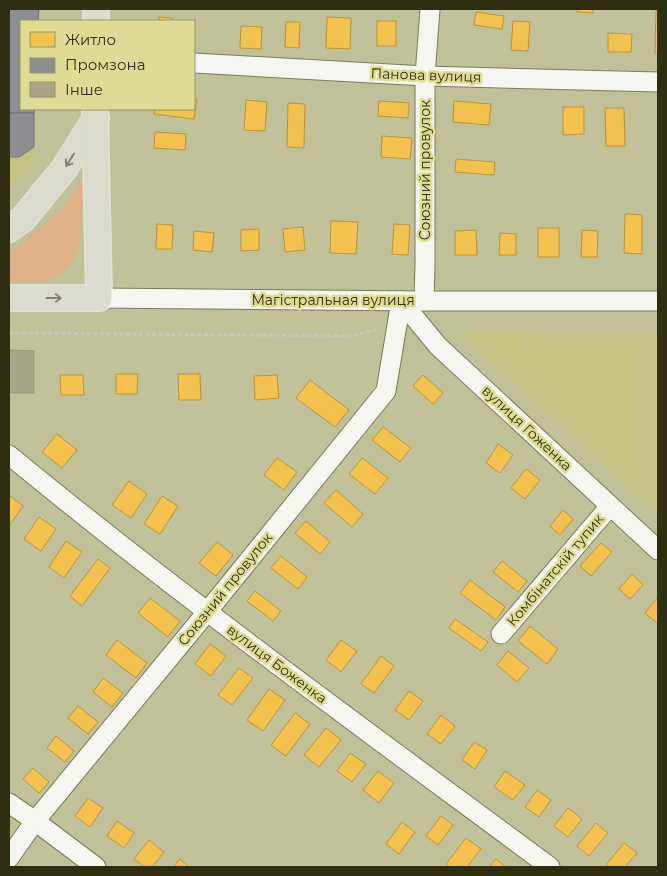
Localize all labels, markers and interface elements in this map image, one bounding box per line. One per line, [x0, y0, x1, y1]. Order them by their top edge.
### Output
legend [20, 20, 195, 110]
text: Житло [65, 30, 116, 49]
text: Промзона [65, 55, 145, 74]
street label: Панова вулиця [370, 64, 482, 86]
text: Інше [65, 80, 103, 99]
street label: Союзний провулок [416, 100, 434, 240]
one-way arrow [65, 152, 75, 166]
street label: Магістральная вулиця [251, 291, 415, 309]
one-way arrow [46, 293, 62, 303]
street label: вулиця Гоженка [478, 382, 576, 474]
street label: Комбінатскій тупик [503, 510, 607, 630]
street label: Союзний провулок [174, 529, 276, 649]
street label: вулиця Боженка [223, 621, 331, 707]

